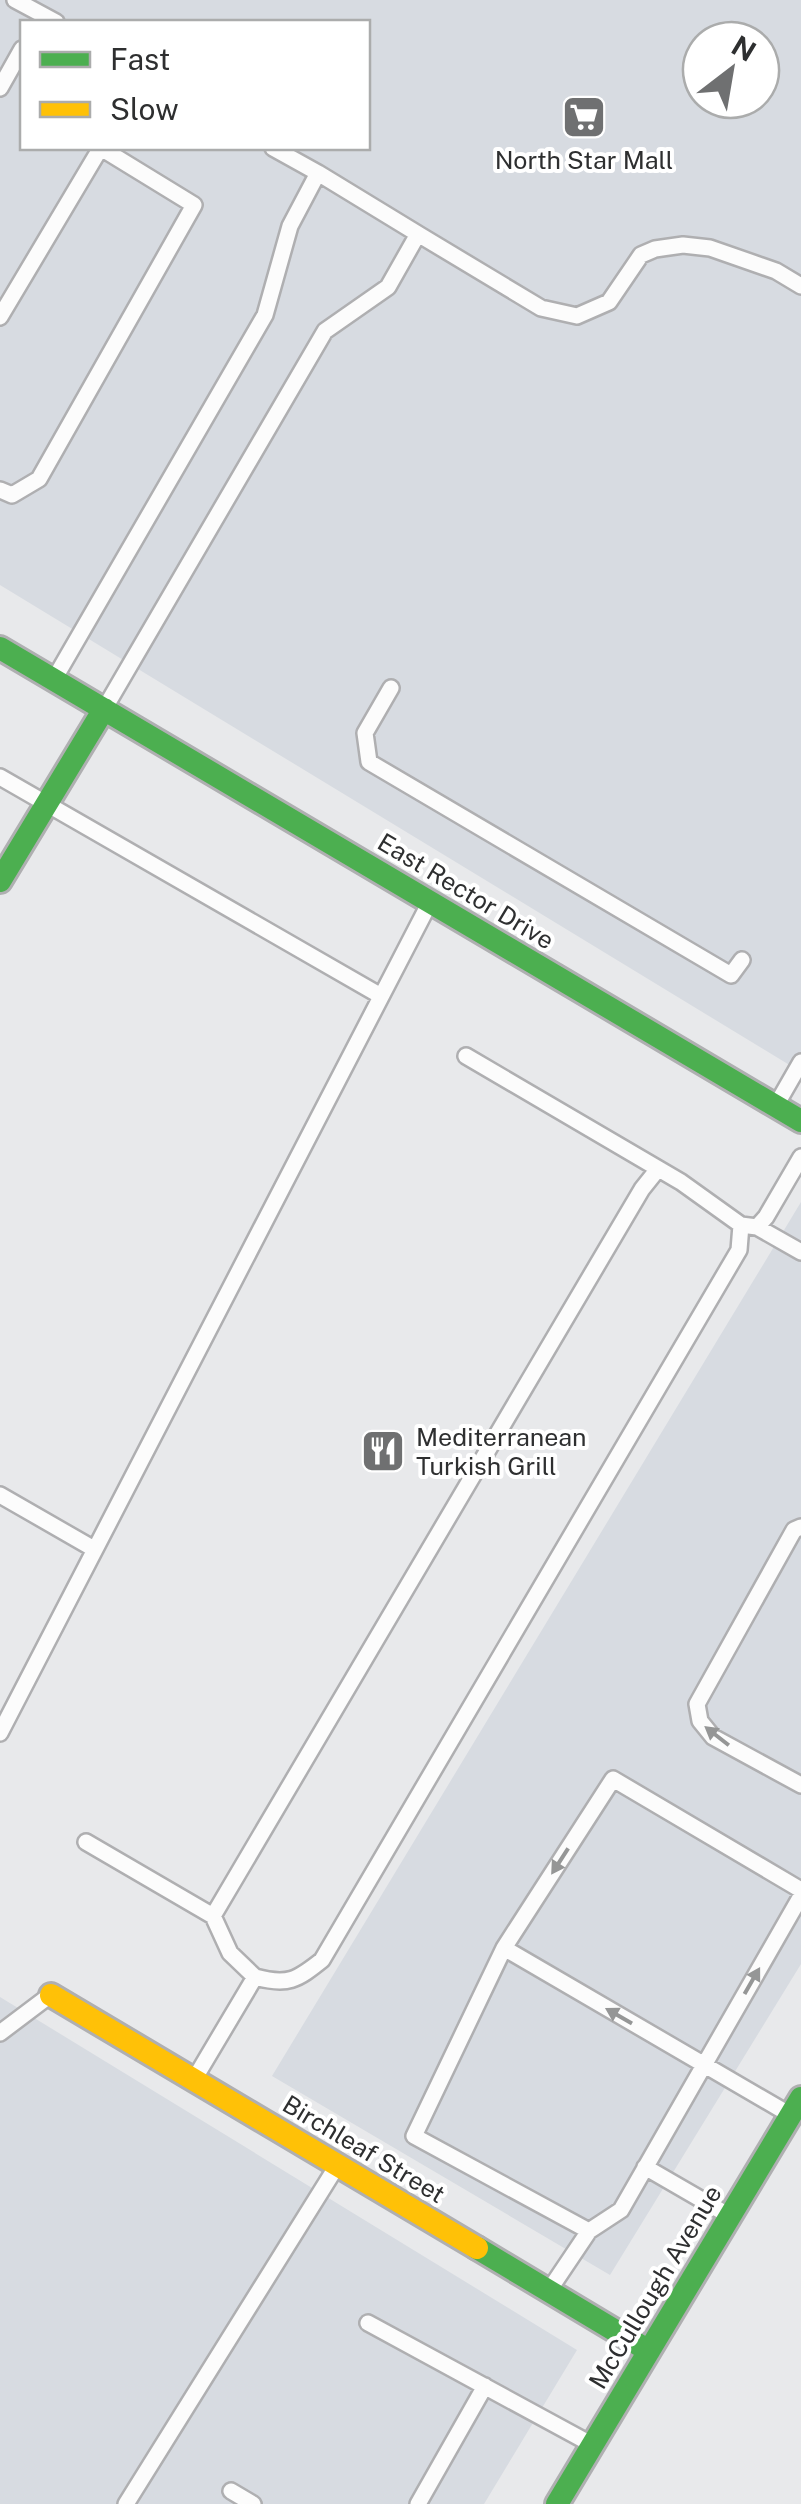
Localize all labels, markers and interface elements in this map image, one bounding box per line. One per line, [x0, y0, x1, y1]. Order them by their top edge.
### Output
legend [20, 20, 370, 150]
north arrow [681, 20, 781, 120]
text: N [726, 28, 762, 68]
text: Fast [110, 41, 170, 77]
text: Slow [110, 91, 179, 127]
supermarket icon: North Star Mall [561, 94, 607, 140]
place label: North Star Mall [495, 145, 673, 175]
street label: East Rector Drive [373, 827, 559, 955]
place label: Mediterranean Turkish Grill [416, 1422, 587, 1481]
restaurant icon: Mediterranean Turkish Grill [360, 1428, 406, 1474]
one-way arrow [705, 1726, 731, 1747]
one-way arrow [552, 1847, 570, 1875]
one-way arrow [743, 1966, 760, 1995]
one-way arrow [605, 2008, 633, 2025]
street label: Birchleaf Street [277, 2089, 451, 2209]
street label: McCullough Avenue [582, 2180, 728, 2394]

